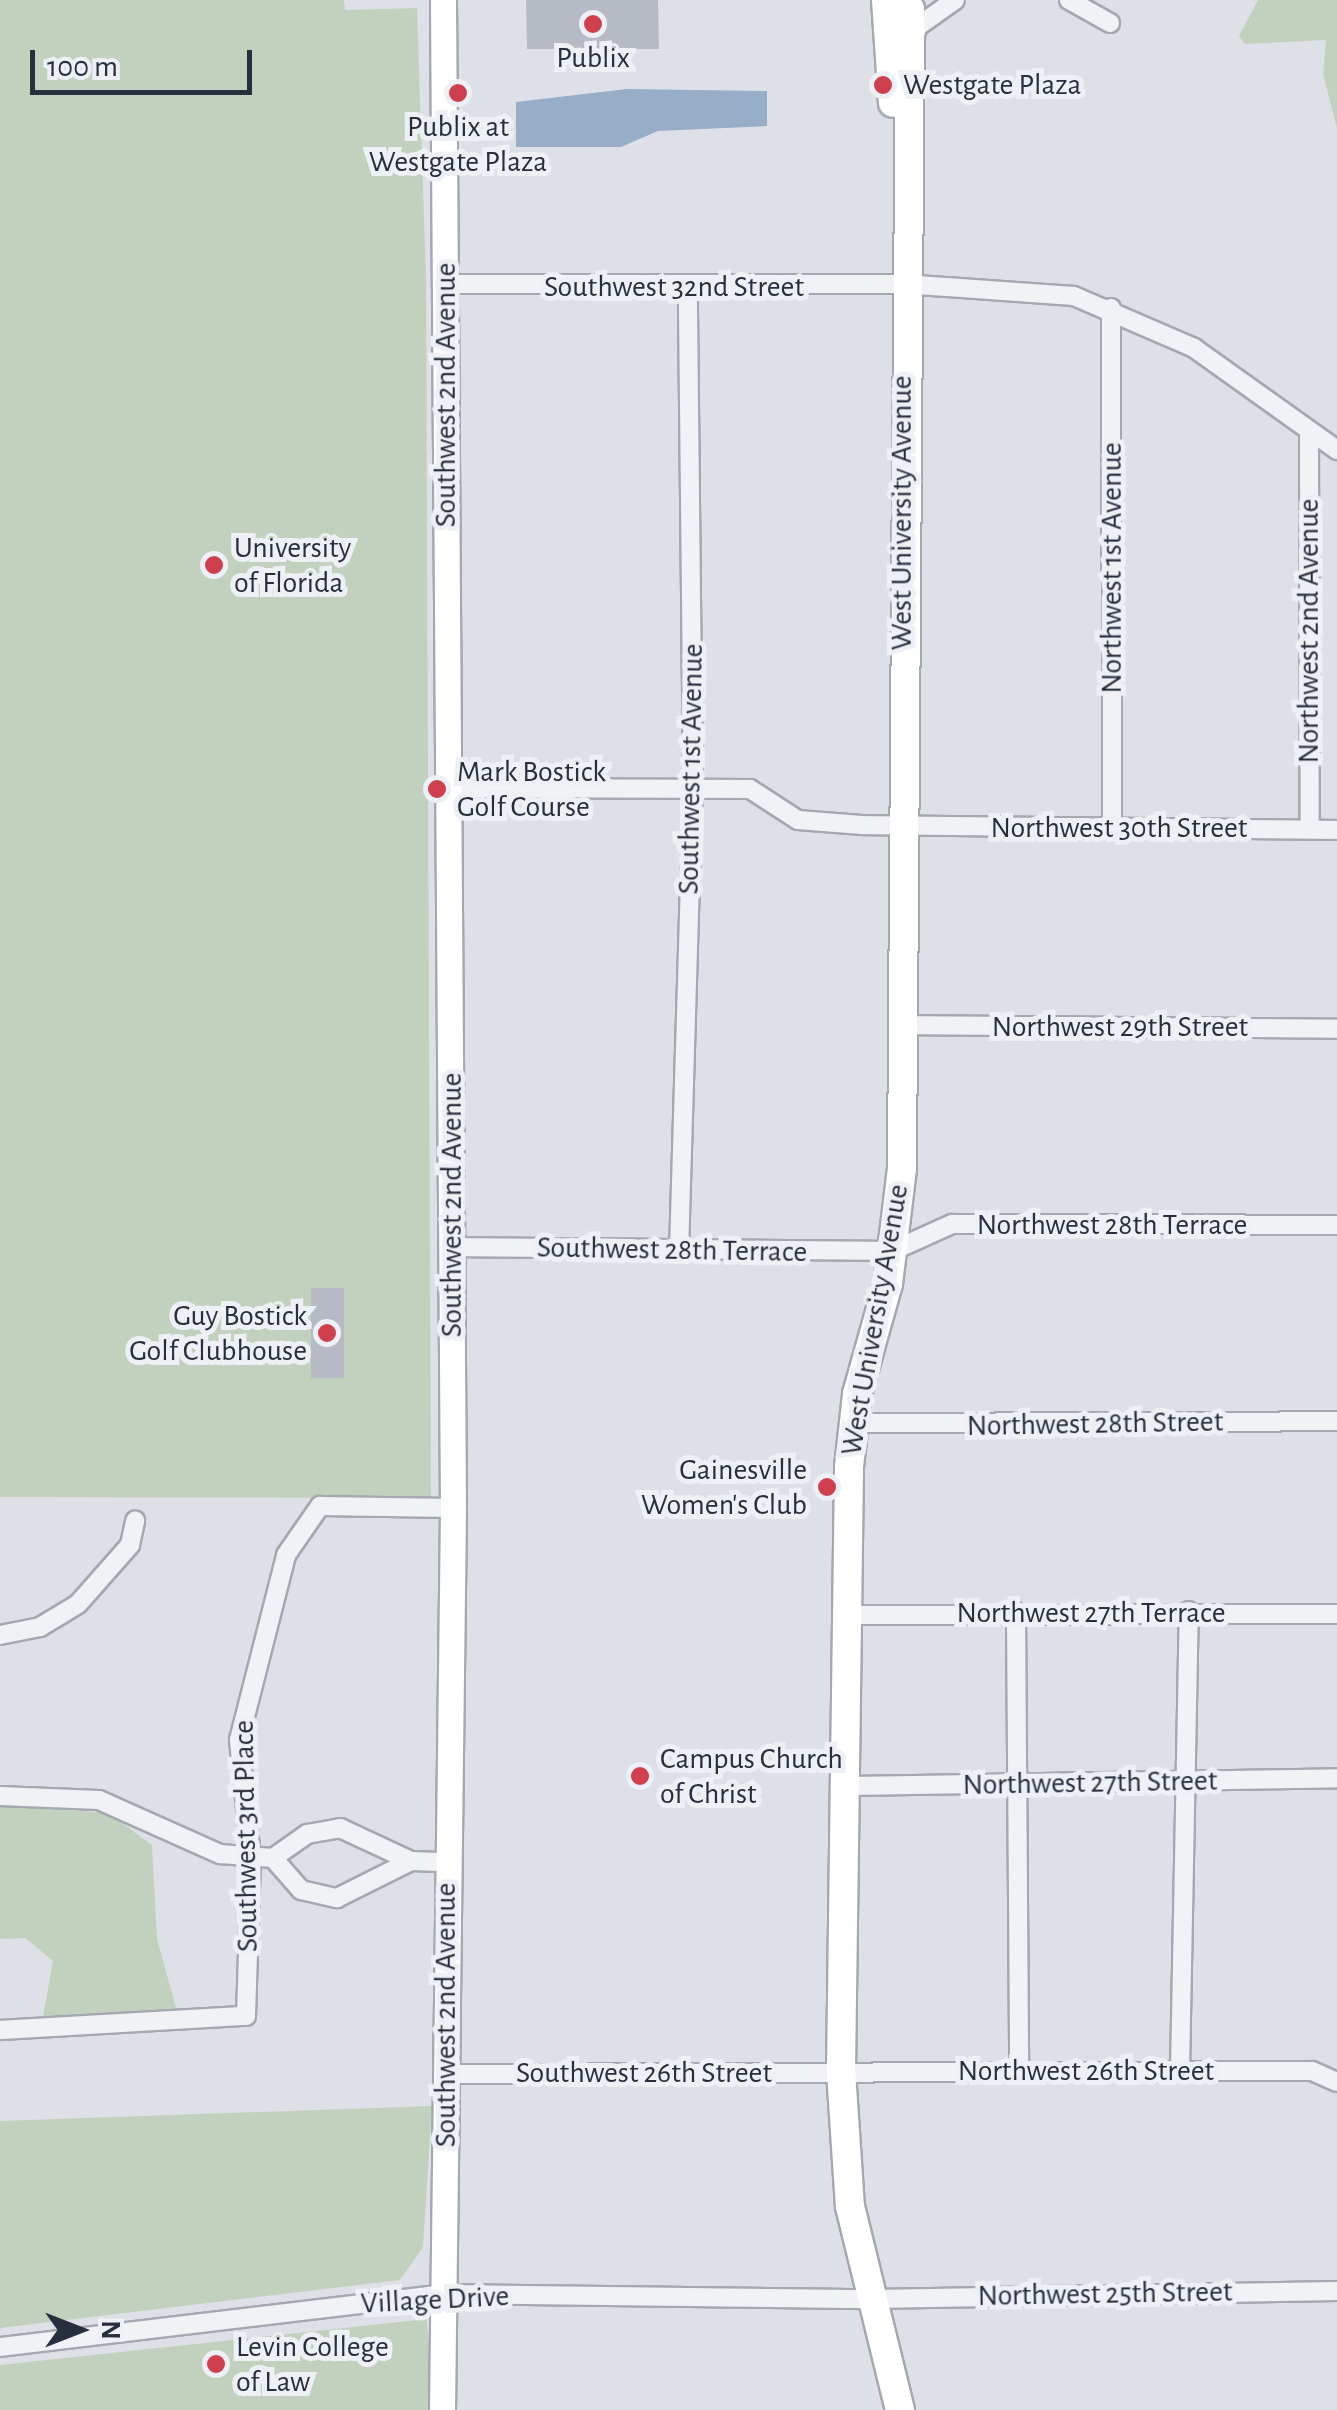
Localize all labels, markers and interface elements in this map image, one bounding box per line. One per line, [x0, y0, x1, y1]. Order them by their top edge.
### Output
marker: Publix [582, 13, 604, 35]
scale bar [35, 30, 258, 92]
place label: Publix [556, 40, 630, 76]
text: 100 m [47, 52, 118, 82]
place label: Westgate Plaza [903, 67, 1081, 103]
marker: Westgate Plaza [872, 74, 894, 96]
marker: Publix at Westgate Plaza [447, 82, 469, 104]
place label: Publix at Westgate Plaza [369, 109, 547, 180]
street label: Southwest 2nd Avenue [428, 263, 464, 527]
street label: Southwest 32nd Street [544, 269, 804, 305]
street label: West University Avenue [884, 376, 920, 650]
street label: Northwest 1st Avenue [1094, 442, 1130, 694]
street label: Northwest 2nd Avenue [1291, 499, 1327, 763]
place label: University of Florida [234, 530, 351, 600]
marker: University of Florida [203, 554, 225, 576]
street label: Southwest 1st Avenue [671, 643, 711, 895]
place label: Mark Bostick Golf Course [457, 754, 606, 824]
marker: Mark Bostick Golf Course [426, 778, 448, 800]
street label: Northwest 30th Street [991, 810, 1247, 846]
street label: Northwest 29th Street [992, 1009, 1248, 1045]
street label: Southwest 2nd Avenue [434, 1073, 470, 1337]
street label: West University Avenue [833, 1182, 917, 1458]
street label: Northwest 28th Terrace [977, 1207, 1247, 1243]
street label: Southwest 28th Terrace [537, 1230, 807, 1270]
place label: Guy Bostick Golf Clubhouse [129, 1298, 307, 1368]
marker: Guy Bostick Golf Clubhouse [316, 1322, 338, 1344]
street label: Northwest 28th Street [966, 1404, 1224, 1444]
place label: Gainesville Women's Club [641, 1452, 807, 1522]
marker: Gainesville Women's Club [816, 1476, 838, 1498]
street label: Northwest 27th Terrace [957, 1595, 1225, 1631]
street label: Southwest 3rd Place [226, 1720, 266, 1952]
place label: Campus Church of Christ [660, 1741, 843, 1812]
street label: Northwest 27th Street [962, 1763, 1218, 1803]
marker: Campus Church of Christ [629, 1765, 651, 1787]
street label: Southwest 2nd Avenue [428, 1883, 464, 2147]
street label: Northwest 26th Street [958, 2053, 1214, 2089]
street label: Southwest 26th Street [516, 2055, 772, 2091]
street label: Northwest 25th Street [977, 2274, 1233, 2314]
street label: Village Drive [360, 2278, 510, 2322]
north arrow [30, 2280, 130, 2380]
text: N [96, 2320, 124, 2340]
place label: Levin College of Law [236, 2329, 389, 2400]
marker: Levin College of Law [205, 2353, 227, 2375]

